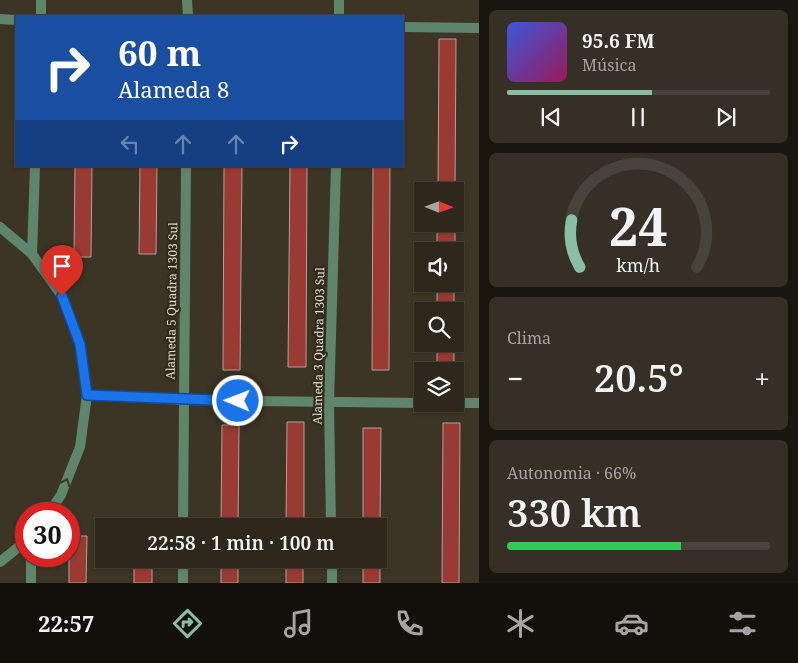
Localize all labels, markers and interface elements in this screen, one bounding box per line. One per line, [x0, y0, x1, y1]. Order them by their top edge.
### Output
text: 95.6 FM [582, 28, 655, 54]
text: 60 m [118, 29, 201, 76]
icon: right [35, 35, 100, 100]
text: Música [582, 54, 636, 76]
text: Alameda 8 [118, 74, 229, 104]
icon: previous [537, 103, 565, 131]
icon: pause [624, 103, 652, 131]
icon: next [712, 103, 740, 131]
icon: left [116, 130, 144, 158]
icon: ahead [169, 130, 197, 158]
icon: ahead [222, 130, 250, 158]
icon: right [275, 130, 303, 158]
north arrow [414, 182, 464, 232]
map controls [414, 182, 464, 412]
text: 24 [609, 190, 668, 261]
street label: Alameda 5 Quadra 1303 Sul [162, 222, 181, 380]
button: sound [414, 242, 464, 292]
pin [41, 245, 83, 296]
icon: arrive [48, 252, 76, 280]
text: km/h [617, 253, 660, 277]
street label: Alameda 3 Quadra 1303 Sul [309, 267, 328, 425]
button: search [414, 302, 464, 352]
text: Clima [507, 327, 551, 349]
text: 20.5° [594, 351, 684, 403]
text: − [507, 359, 523, 397]
text: + [754, 359, 770, 397]
button: layers [414, 362, 464, 412]
position arrow [211, 374, 263, 426]
text: Autonomia · 66% [507, 462, 636, 484]
one-way arrow [61, 478, 71, 486]
text: 330 km [507, 486, 641, 538]
speed limit sign: 30 [15, 502, 80, 567]
text: 22:58 · 1 min · 100 m [147, 530, 335, 556]
icon: directions [170, 606, 205, 641]
icon: music [281, 606, 316, 641]
icon: phone [392, 606, 427, 641]
icon: climate [503, 606, 538, 641]
icon: car [614, 606, 649, 641]
icon: filters [725, 606, 760, 641]
text: 22:57 [38, 608, 94, 638]

